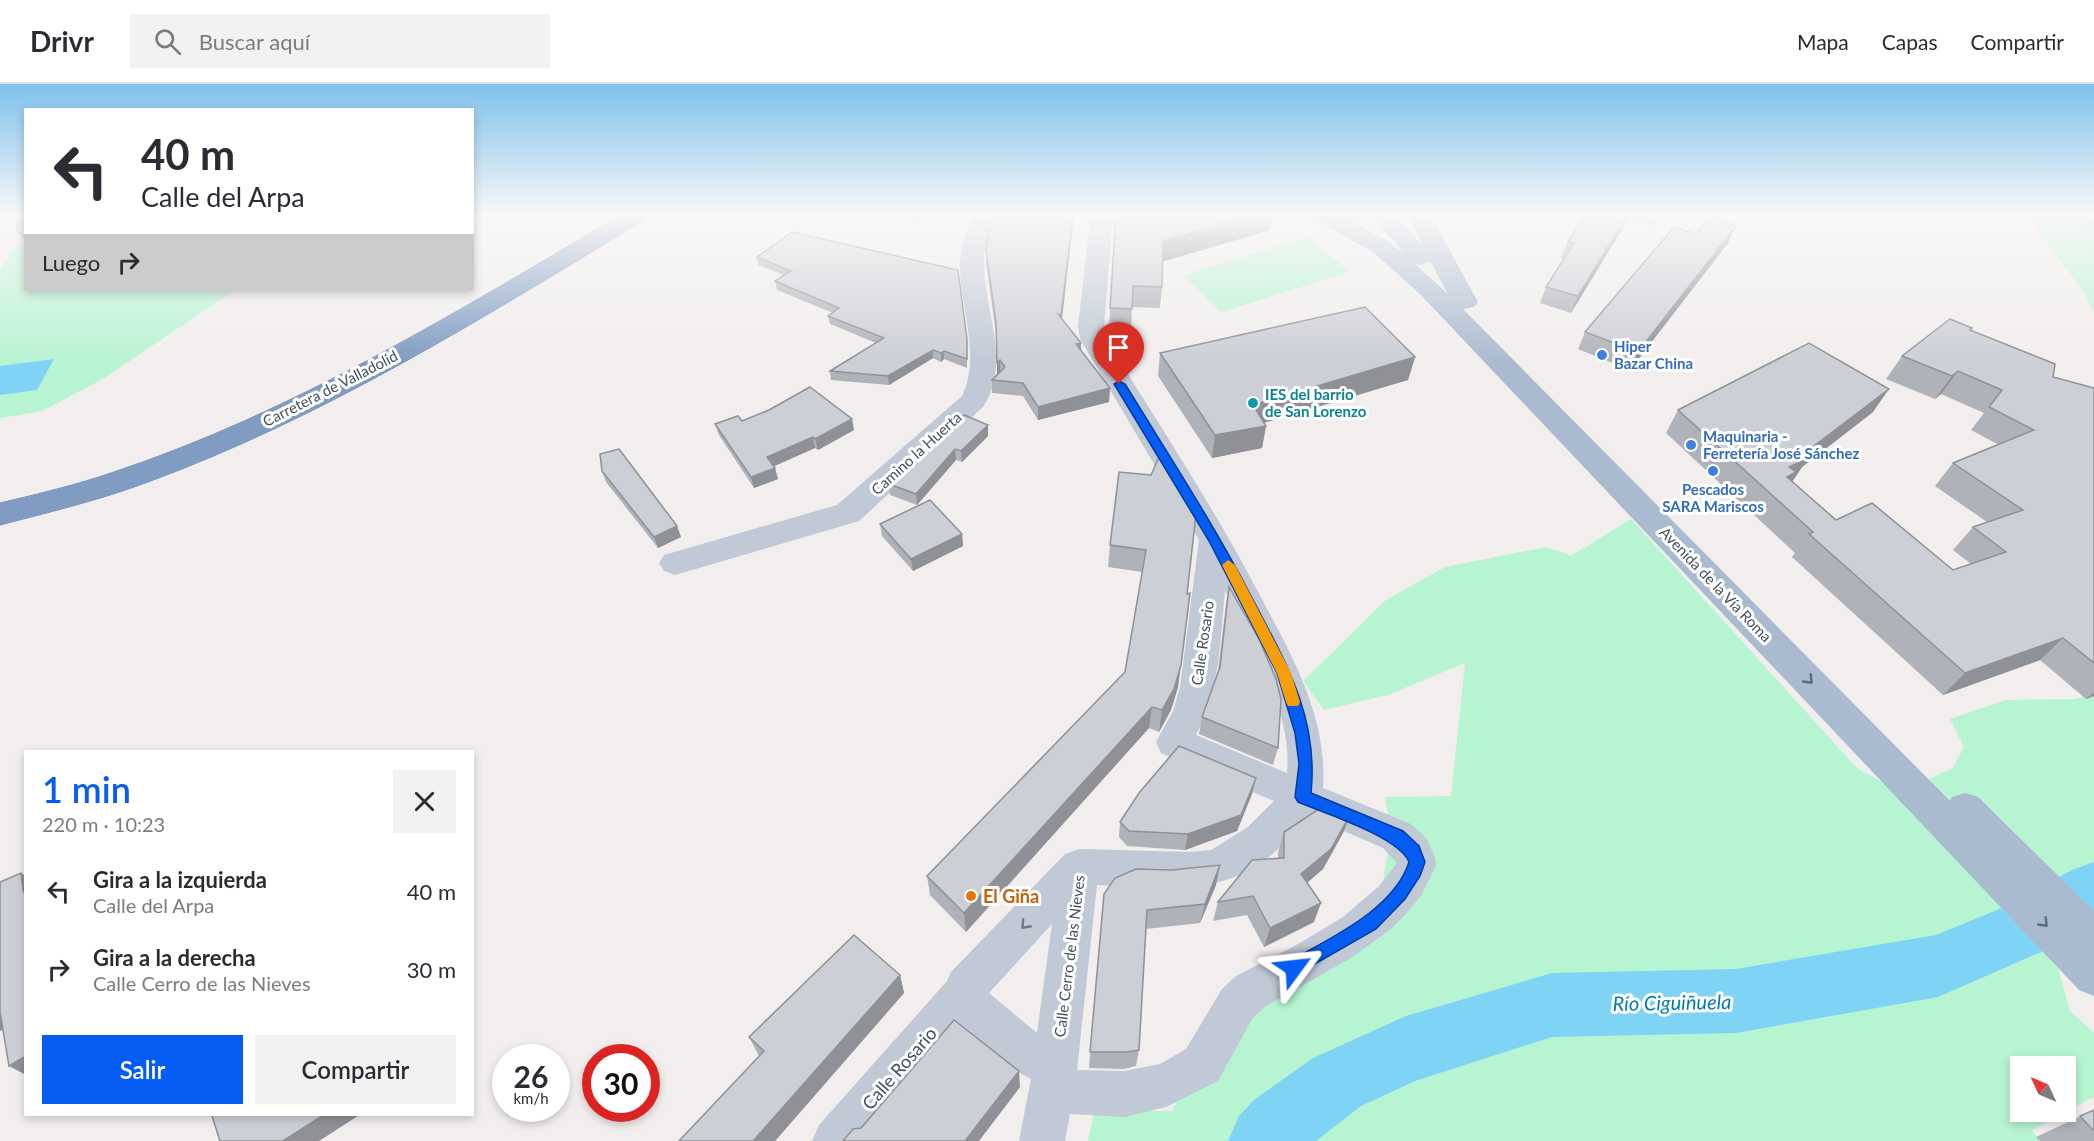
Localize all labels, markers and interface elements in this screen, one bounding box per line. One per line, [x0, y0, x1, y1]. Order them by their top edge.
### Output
search box [130, 14, 550, 68]
text: Drivr [30, 24, 94, 58]
icon: search [151, 25, 184, 58]
text: Buscar aquí [199, 28, 310, 55]
text: Mapa [1797, 29, 1849, 54]
text: Capas [1882, 29, 1938, 54]
text: Compartir [1971, 29, 2064, 54]
text: 40 m [141, 129, 235, 179]
icon: left [42, 132, 120, 210]
text: Calle del Arpa [141, 180, 305, 213]
icon: right [112, 246, 145, 279]
text: Luego [42, 249, 100, 276]
pin [1093, 322, 1144, 384]
icon: arrive [1102, 331, 1135, 364]
place label: Hiper Bazar China [1614, 337, 1693, 372]
street label: Carretera de Valladolid [260, 346, 400, 430]
marker: Hiper Bazar China [1595, 348, 1609, 362]
place label: IES del barrio de San Lorenzo [1265, 385, 1367, 420]
marker: IES del barrio de San Lorenzo [1246, 396, 1260, 410]
street label: Camino la Huerta [867, 408, 965, 498]
place label: Maquinaria - Ferretería José Sánchez [1703, 427, 1859, 462]
marker: Maquinaria - Ferretería José Sánchez [1684, 438, 1698, 452]
marker: Pescados SARA Mariscos [1706, 464, 1720, 478]
place label: Pescados SARA Mariscos [1662, 480, 1764, 515]
street label: Avenida de la Vía Roma [1656, 523, 1776, 645]
street label: Calle Rosario [1187, 600, 1217, 686]
one-way arrow [1801, 672, 1812, 683]
text: 1 min [42, 767, 131, 811]
button: close [393, 770, 456, 833]
text: 220 m · 10:23 [42, 812, 165, 836]
text: Gira a la izquierda [93, 866, 267, 893]
street label: Calle Cerro de las Nieves [1050, 874, 1088, 1038]
icon: left [42, 875, 75, 908]
text: 40 m [407, 878, 456, 905]
place label: El Giña [983, 885, 1039, 907]
marker: El Giña [964, 889, 978, 903]
text: Calle del Arpa [93, 893, 214, 917]
one-way arrow [2036, 915, 2047, 926]
one-way arrow [1021, 918, 1032, 929]
position arrow [1262, 936, 1326, 1000]
text: Gira a la derecha [93, 944, 256, 971]
icon: right [42, 953, 75, 986]
text: 30 m [407, 956, 456, 983]
text: Calle Cerro de las Nieves [93, 971, 311, 995]
water label: Río Ciguiñuela [1612, 989, 1732, 1015]
street label: Calle Rosario [857, 1022, 941, 1114]
button: Salir [42, 1035, 243, 1104]
button: Compartir [255, 1035, 456, 1104]
speed limit sign: 30 [582, 1044, 660, 1122]
north arrow [2010, 1056, 2076, 1122]
map controls [2010, 1056, 2076, 1122]
text: 26 [514, 1058, 548, 1094]
text: km/h [513, 1089, 549, 1107]

